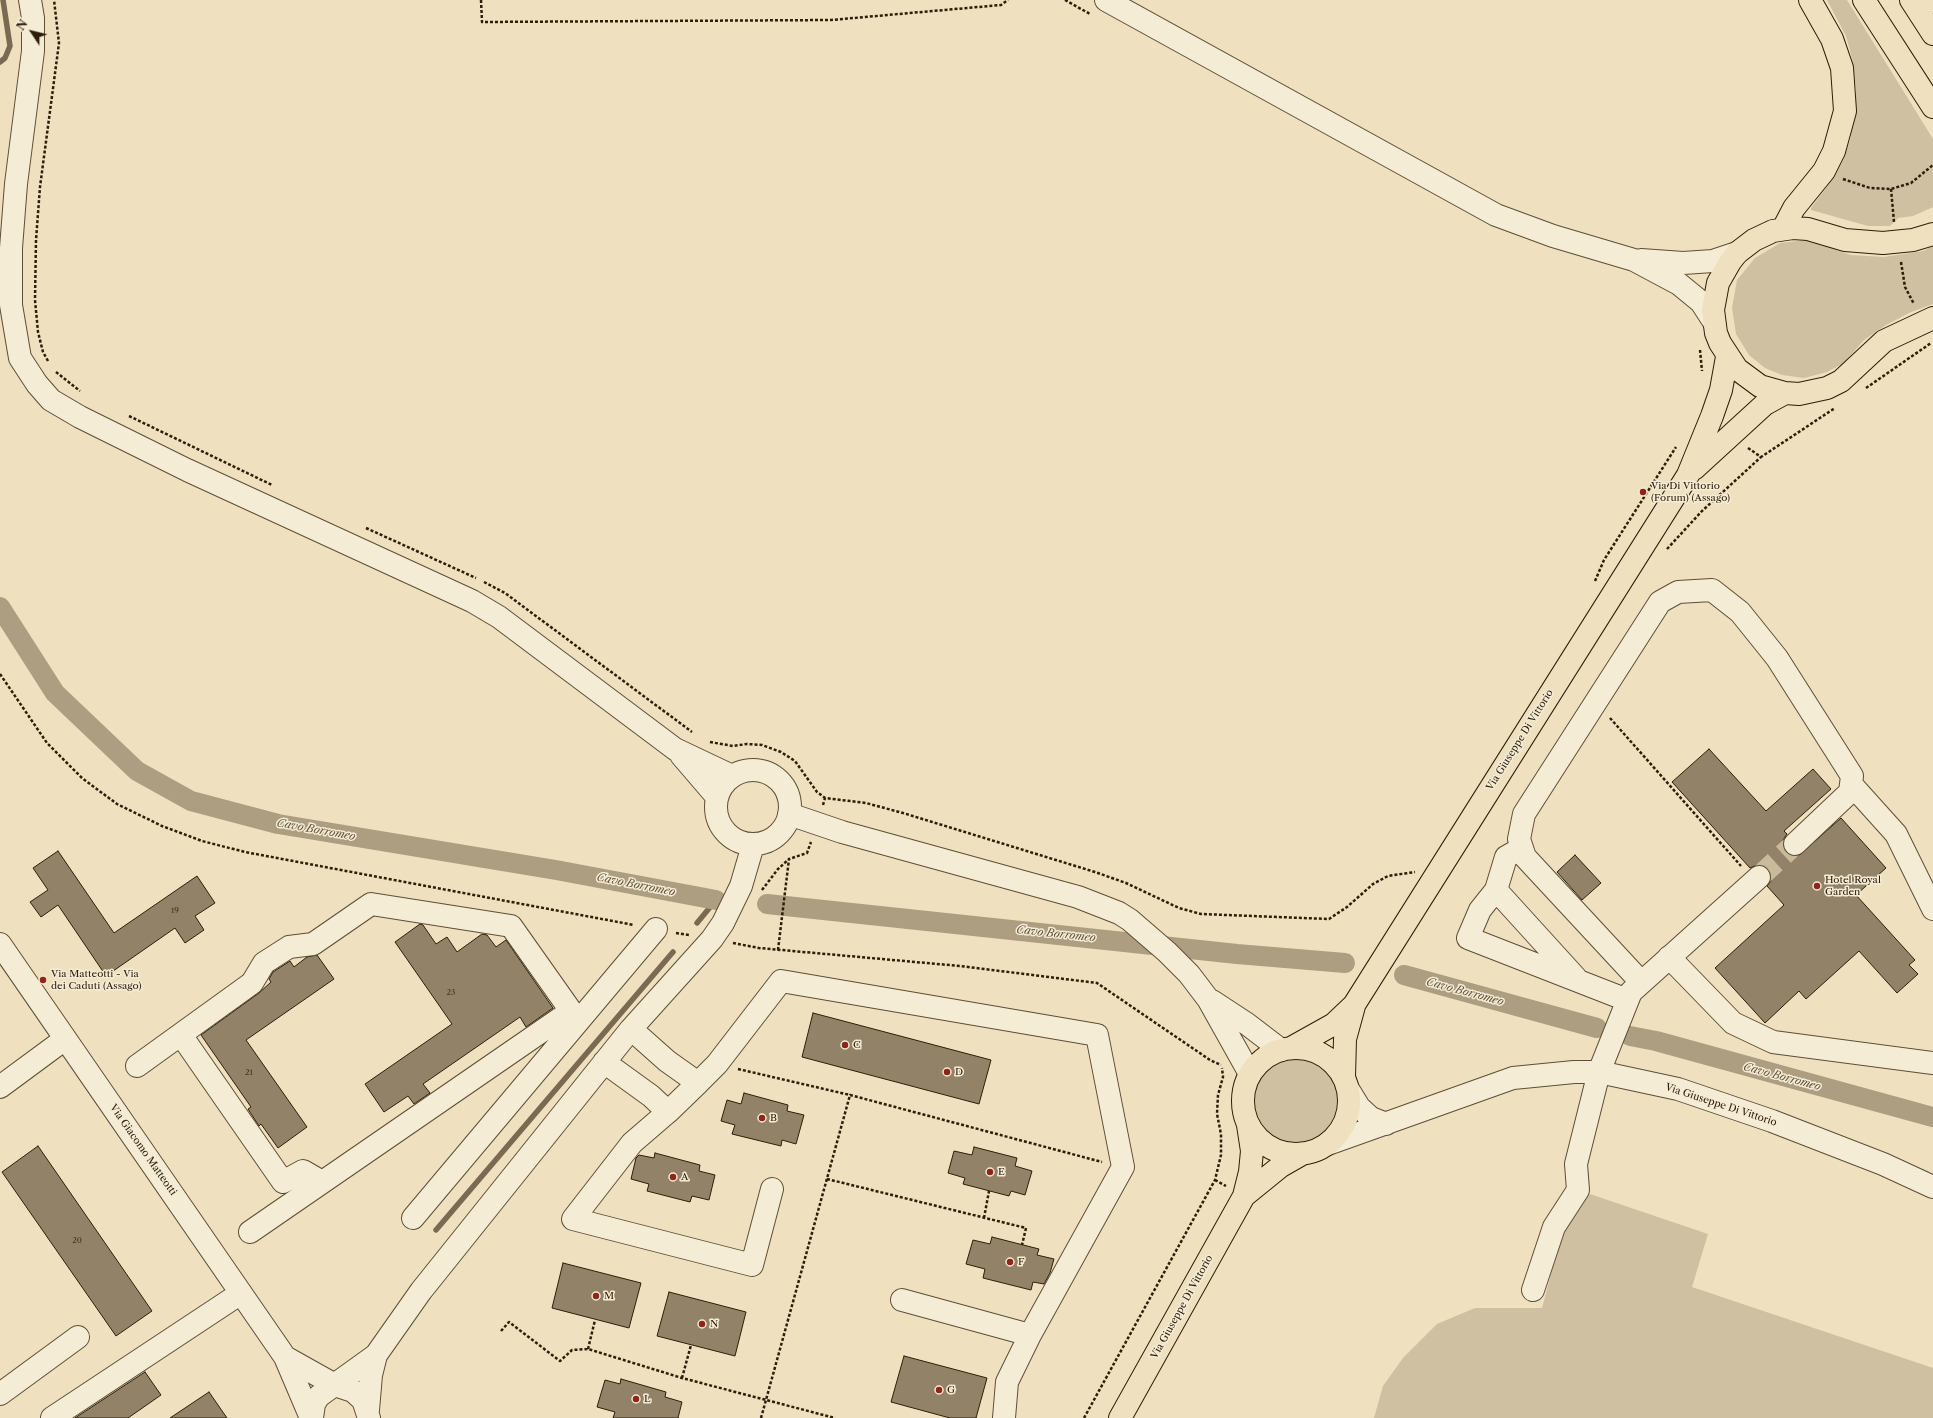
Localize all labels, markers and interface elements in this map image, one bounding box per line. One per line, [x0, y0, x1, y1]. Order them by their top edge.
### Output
north arrow [12, 12, 52, 52]
text: N [14, 17, 31, 33]
place label: Via Di Vittorio (Forum) (Assago) [1651, 480, 1730, 504]
marker: Via Di Vittorio (Forum) (Assago) [1638, 487, 1648, 497]
street label: Via Giuseppe Di Vittorio [1484, 687, 1556, 793]
water label: Cavo Borromeo [276, 817, 356, 843]
water label: Cavo Borromeo [596, 871, 676, 899]
place label: Hotel Royal Garden [1825, 874, 1881, 898]
marker: Hotel Royal Garden [1812, 881, 1822, 891]
house number: 19 [171, 906, 179, 916]
water label: Cavo Borromeo [1016, 923, 1096, 945]
place label: Via Matteotti - Via dei Caduti (Assago) [51, 968, 141, 992]
marker: Via Matteotti - Via dei Caduti (Assago) [38, 975, 48, 985]
water label: Cavo Borromeo [1425, 975, 1505, 1009]
house number: 23 [446, 988, 456, 998]
place label: C [853, 1039, 861, 1051]
marker: C [840, 1040, 850, 1050]
water label: Cavo Borromeo [1742, 1060, 1822, 1094]
place label: D [955, 1066, 963, 1078]
marker: D [942, 1067, 952, 1077]
house number: 21 [245, 1068, 253, 1078]
street label: Via Giuseppe Di Vittorio [1664, 1081, 1778, 1129]
street label: Via Giacomo Matteotti [107, 1102, 179, 1198]
place label: B [770, 1112, 777, 1124]
marker: B [757, 1113, 767, 1123]
place label: E [998, 1166, 1005, 1178]
marker: E [985, 1167, 995, 1177]
place label: A [681, 1171, 688, 1183]
marker: A [668, 1172, 678, 1182]
house number: 20 [72, 1236, 82, 1246]
street label: Via Giuseppe Di Vittorio [1148, 1253, 1216, 1361]
place label: F [1018, 1256, 1024, 1268]
marker: F [1005, 1257, 1015, 1267]
place label: M [604, 1290, 614, 1302]
marker: M [591, 1291, 601, 1301]
place label: N [710, 1318, 718, 1330]
marker: N [697, 1319, 707, 1329]
place label: G [947, 1384, 955, 1396]
marker: G [934, 1385, 944, 1395]
place label: L [644, 1393, 651, 1405]
marker: L [631, 1394, 641, 1404]

